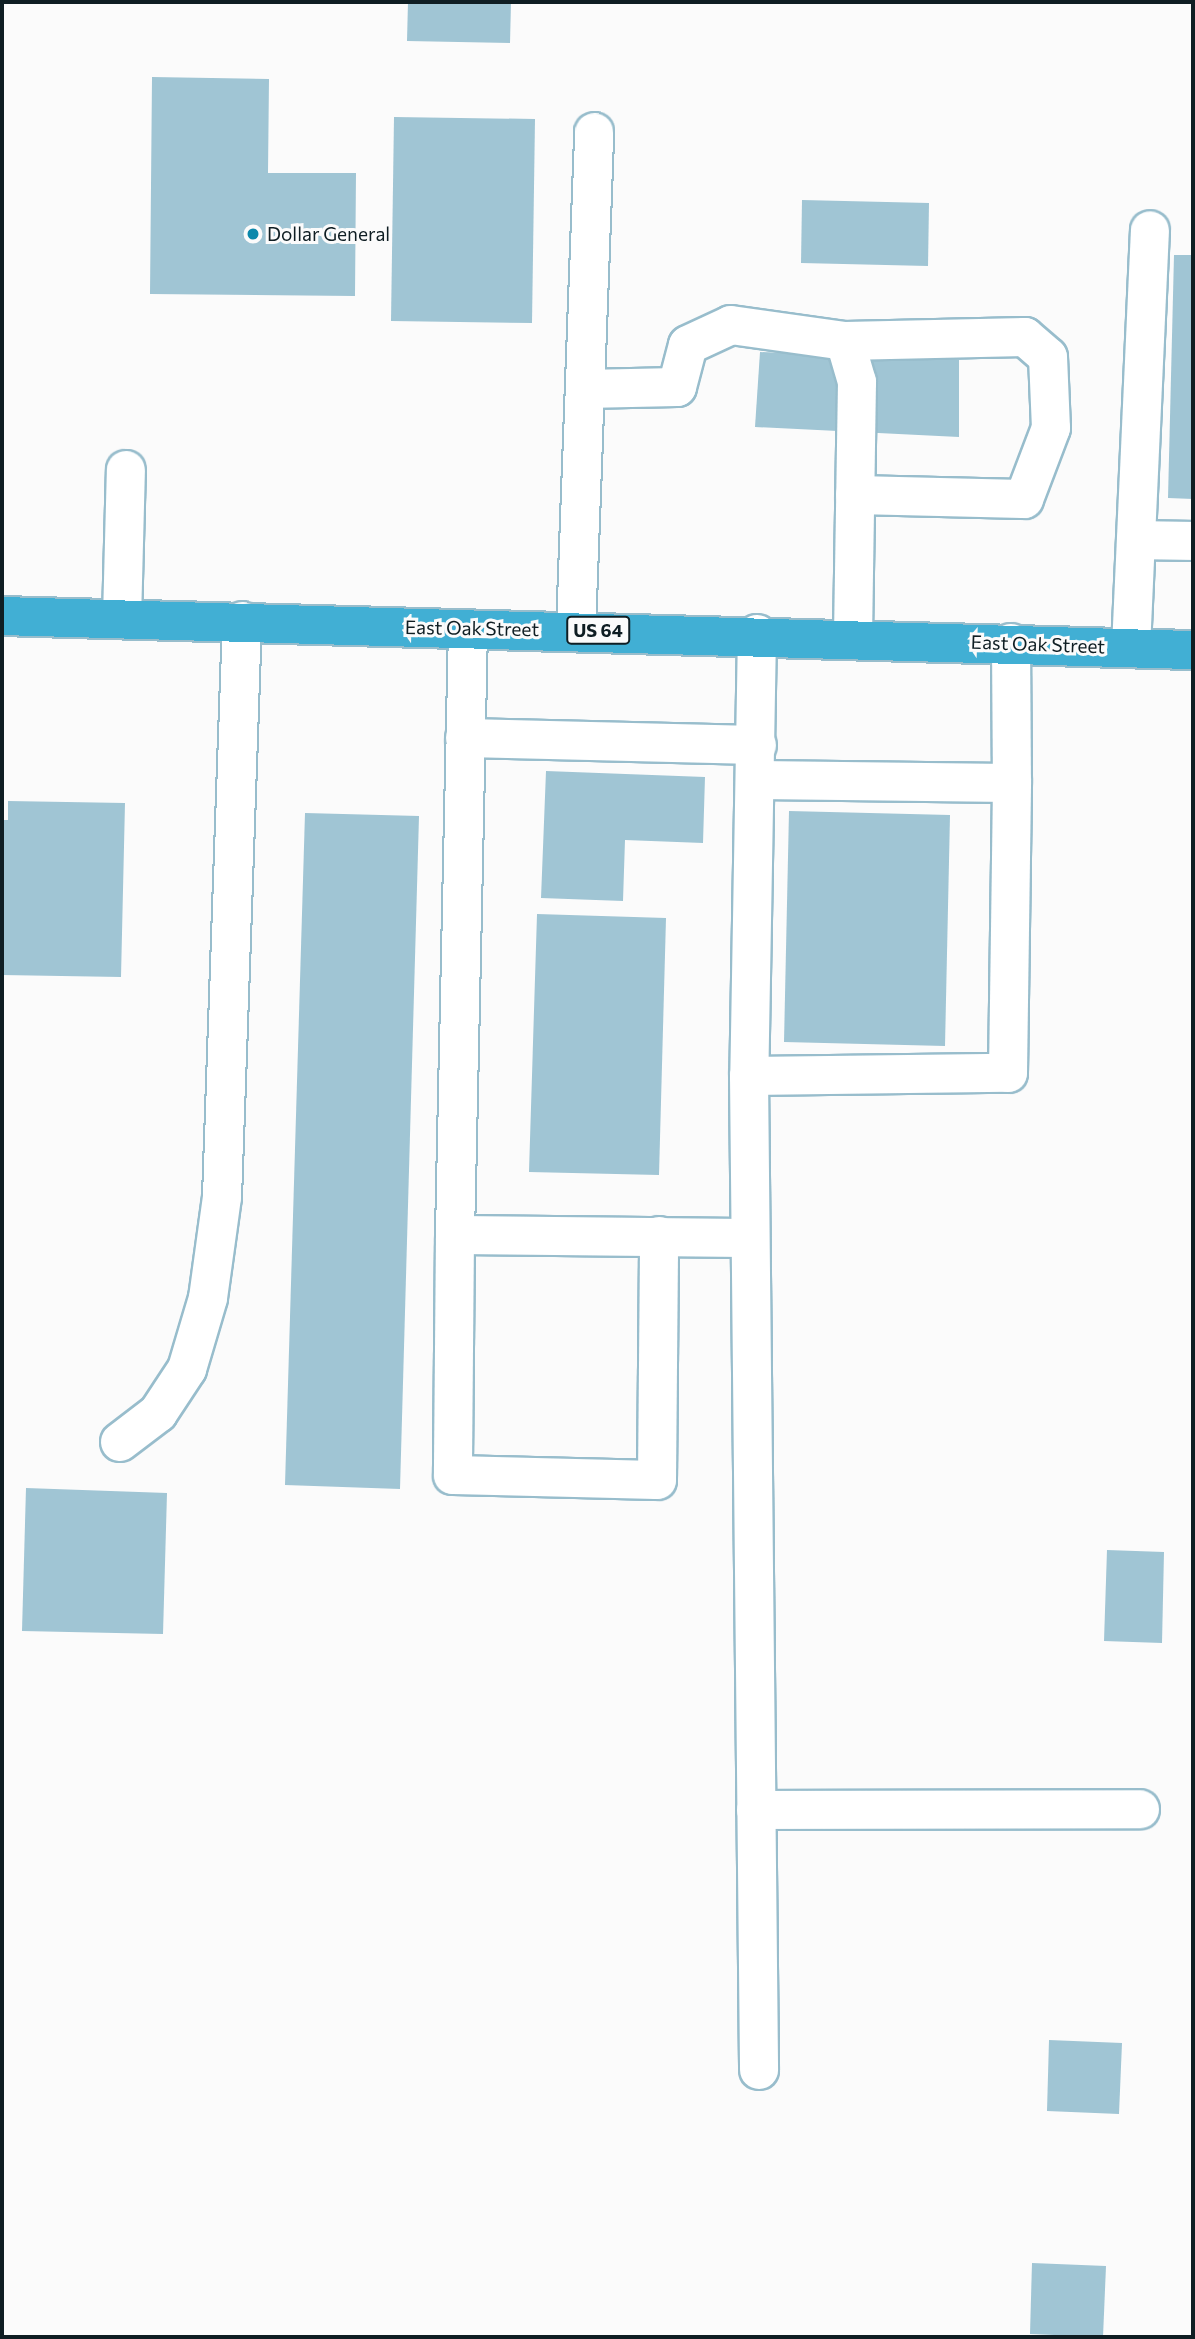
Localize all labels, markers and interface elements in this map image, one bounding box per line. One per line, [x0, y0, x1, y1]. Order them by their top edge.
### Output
place label: Dollar General [267, 223, 390, 245]
marker: Dollar General [245, 226, 261, 242]
street label: East Oak Street [405, 615, 539, 641]
road number: US 64 [565, 616, 631, 644]
street label: East Oak Street [970, 630, 1106, 658]

